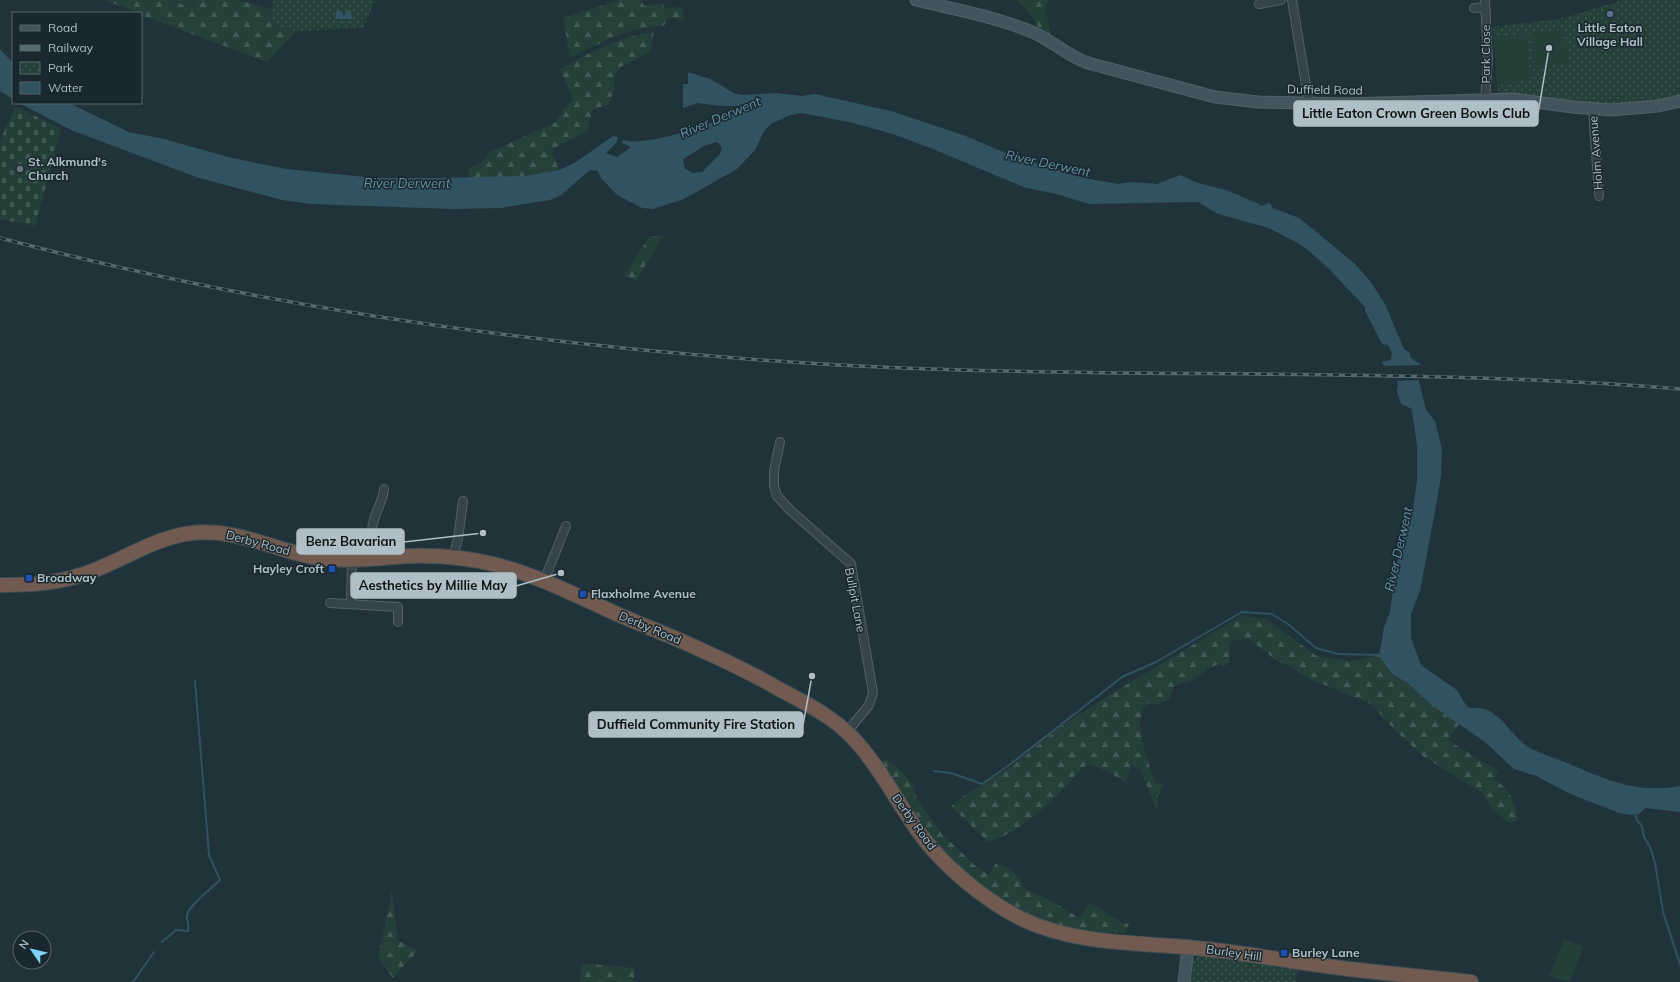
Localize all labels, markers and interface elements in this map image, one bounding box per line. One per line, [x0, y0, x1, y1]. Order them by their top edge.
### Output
marker: Little Eaton Village Hall [1605, 9, 1615, 19]
legend [12, 12, 142, 104]
text: Road [48, 20, 77, 35]
place label: Little Eaton Village Hall [1576, 20, 1643, 49]
street label: Park Close [1478, 25, 1493, 83]
text: Railway [48, 40, 94, 55]
text: Park [48, 60, 74, 75]
text: Water [48, 80, 84, 95]
street label: Duffield Road [1287, 81, 1363, 98]
water label: River Derwent [677, 93, 763, 141]
callout: Little Eaton Crown Green Bowls Club [1294, 101, 1538, 126]
text: Little Eaton Crown Green Bowls Club [1302, 105, 1530, 121]
street label: Holm Avenue [1585, 115, 1606, 191]
water label: River Derwent [1004, 146, 1092, 180]
place label: St. Alkmund's Church [28, 154, 107, 183]
marker: St. Alkmund's Church [15, 164, 25, 174]
water label: River Derwent [364, 175, 451, 191]
water label: River Derwent [1380, 505, 1416, 593]
street label: Derby Road [224, 527, 292, 558]
callout: Benz Bavarian [297, 529, 404, 554]
text: Benz Bavarian [306, 533, 396, 549]
place label: Hayley Croft [253, 561, 324, 576]
marker: Hayley Croft [327, 564, 337, 574]
street label: Bullpit Lane [842, 566, 869, 633]
place label: Broadway [37, 570, 97, 585]
marker: Broadway [24, 573, 34, 583]
callout: Aesthetics by Millie May [351, 573, 516, 598]
text: Aesthetics by Millie May [359, 577, 508, 594]
place label: Flaxholme Avenue [591, 586, 696, 601]
marker: Flaxholme Avenue [578, 589, 588, 599]
street label: Derby Road [617, 608, 683, 647]
callout: Duffield Community Fire Station [589, 712, 803, 737]
text: Duffield Community Fire Station [597, 716, 795, 733]
street label: Derby Road [889, 791, 940, 853]
north arrow [12, 930, 52, 970]
text: N [16, 937, 32, 952]
street label: Burley Hill [1205, 941, 1263, 964]
place label: Burley Lane [1292, 945, 1360, 960]
marker: Burley Lane [1279, 948, 1289, 958]

